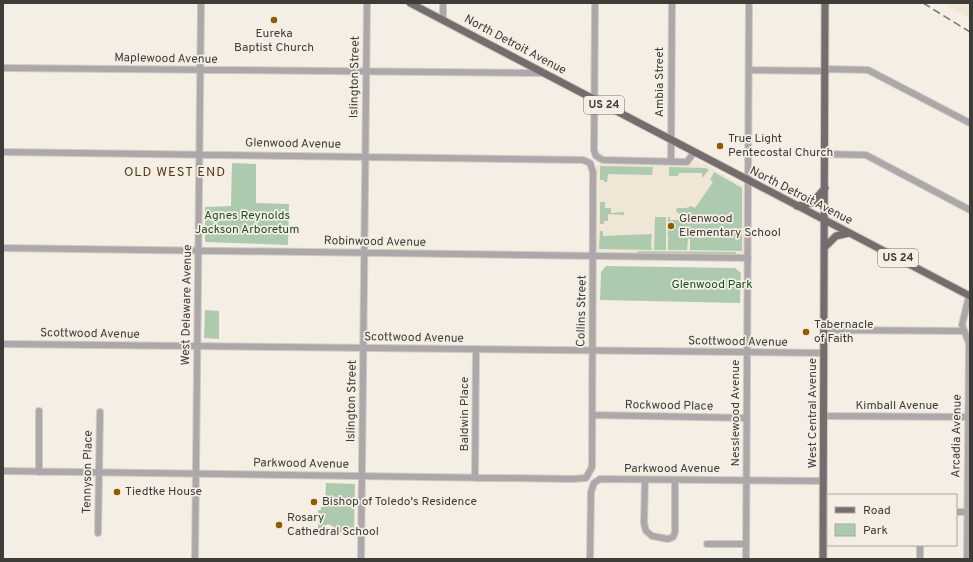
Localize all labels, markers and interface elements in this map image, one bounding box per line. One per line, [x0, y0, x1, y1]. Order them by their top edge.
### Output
street label: North Detroit Avenue [461, 11, 569, 79]
marker: Eureka Baptist Church [269, 15, 279, 25]
place label: Eureka Baptist Church [234, 26, 314, 56]
street label: Islington Street [346, 36, 364, 118]
street label: Ambia Street [652, 47, 668, 117]
street label: Maplewood Avenue [114, 50, 218, 68]
road number: US 24 [584, 96, 624, 114]
place label: True Light Pentecostal Church [728, 131, 833, 161]
street label: Glenwood Avenue [245, 135, 341, 153]
marker: True Light Pentecostal Church [715, 141, 725, 151]
street label: North Detroit Avenue [747, 163, 855, 229]
district label: OLD WEST END [124, 165, 226, 181]
park label: Agnes Reynolds Jackson Arboretum [195, 208, 299, 238]
place label: Glenwood Elementary School [679, 211, 781, 241]
marker: Glenwood Elementary School [666, 221, 676, 231]
street label: Robinwood Avenue [324, 233, 426, 251]
street label: West Delaware Avenue [178, 244, 196, 366]
road number: US 24 [878, 249, 918, 267]
street label: Collins Street [573, 275, 591, 347]
park label: Glenwood Park [671, 277, 753, 293]
place label: Tabernacle of Faith [814, 317, 874, 347]
street label: Scottwood Avenue [40, 325, 140, 343]
marker: Tabernacle of Faith [801, 327, 811, 337]
street label: Scottwood Avenue [364, 329, 464, 347]
street label: Scottwood Avenue [688, 333, 788, 351]
street label: West Central Avenue [805, 358, 821, 468]
street label: Nesslewood Avenue [728, 359, 744, 467]
street label: Islington Street [343, 360, 361, 442]
street label: Baldwin Place [457, 376, 473, 452]
street label: Arcadia Avenue [948, 394, 966, 478]
street label: Rockwood Place [625, 397, 713, 415]
street label: Kimball Avenue [855, 398, 939, 414]
street label: Tennyson Place [79, 430, 97, 514]
street label: Parkwood Avenue [253, 455, 349, 473]
street label: Parkwood Avenue [624, 461, 720, 477]
place label: Tiedtke House [125, 484, 202, 500]
marker: Tiedtke House [112, 487, 122, 497]
place label: Bishop of Toledo's Residence [322, 494, 477, 510]
legend [827, 494, 957, 546]
marker: Bishop of Toledo's Residence [309, 497, 319, 507]
text: Road [863, 503, 891, 519]
place label: Rosary Cathedral School [287, 510, 379, 540]
marker: Rosary Cathedral School [274, 520, 284, 530]
text: Park [863, 523, 888, 539]

